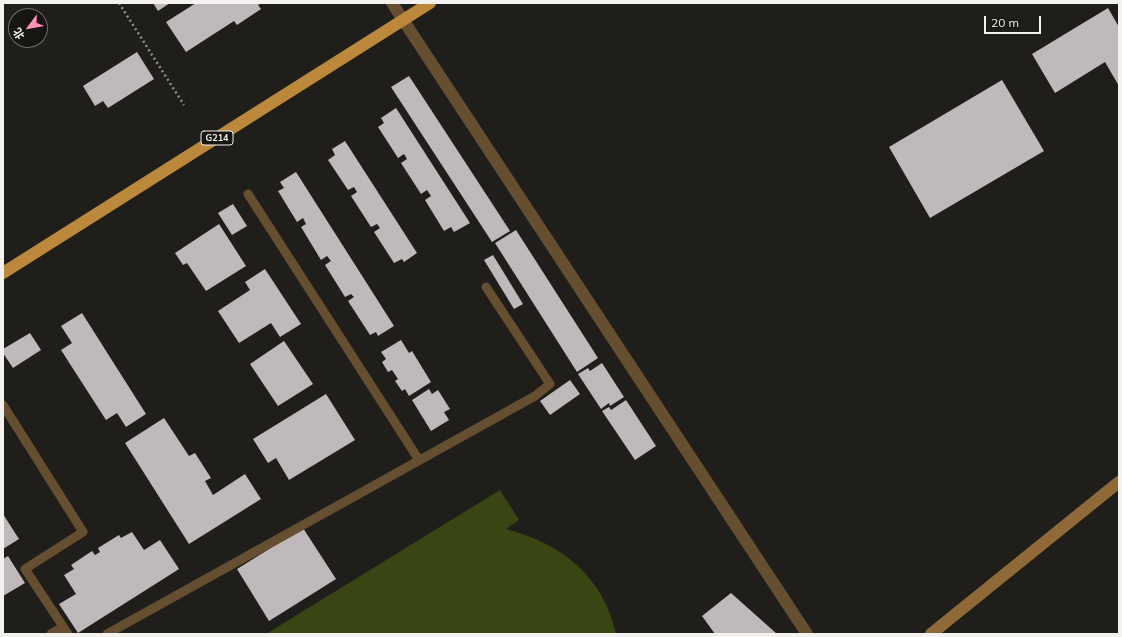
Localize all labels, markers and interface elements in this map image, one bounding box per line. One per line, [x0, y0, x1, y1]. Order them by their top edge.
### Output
north arrow [8, 8, 48, 48]
scale bar [986, 8, 1043, 34]
text: 20 m [991, 15, 1019, 30]
text: 北 [10, 25, 28, 42]
road number: G214 [201, 131, 233, 145]

